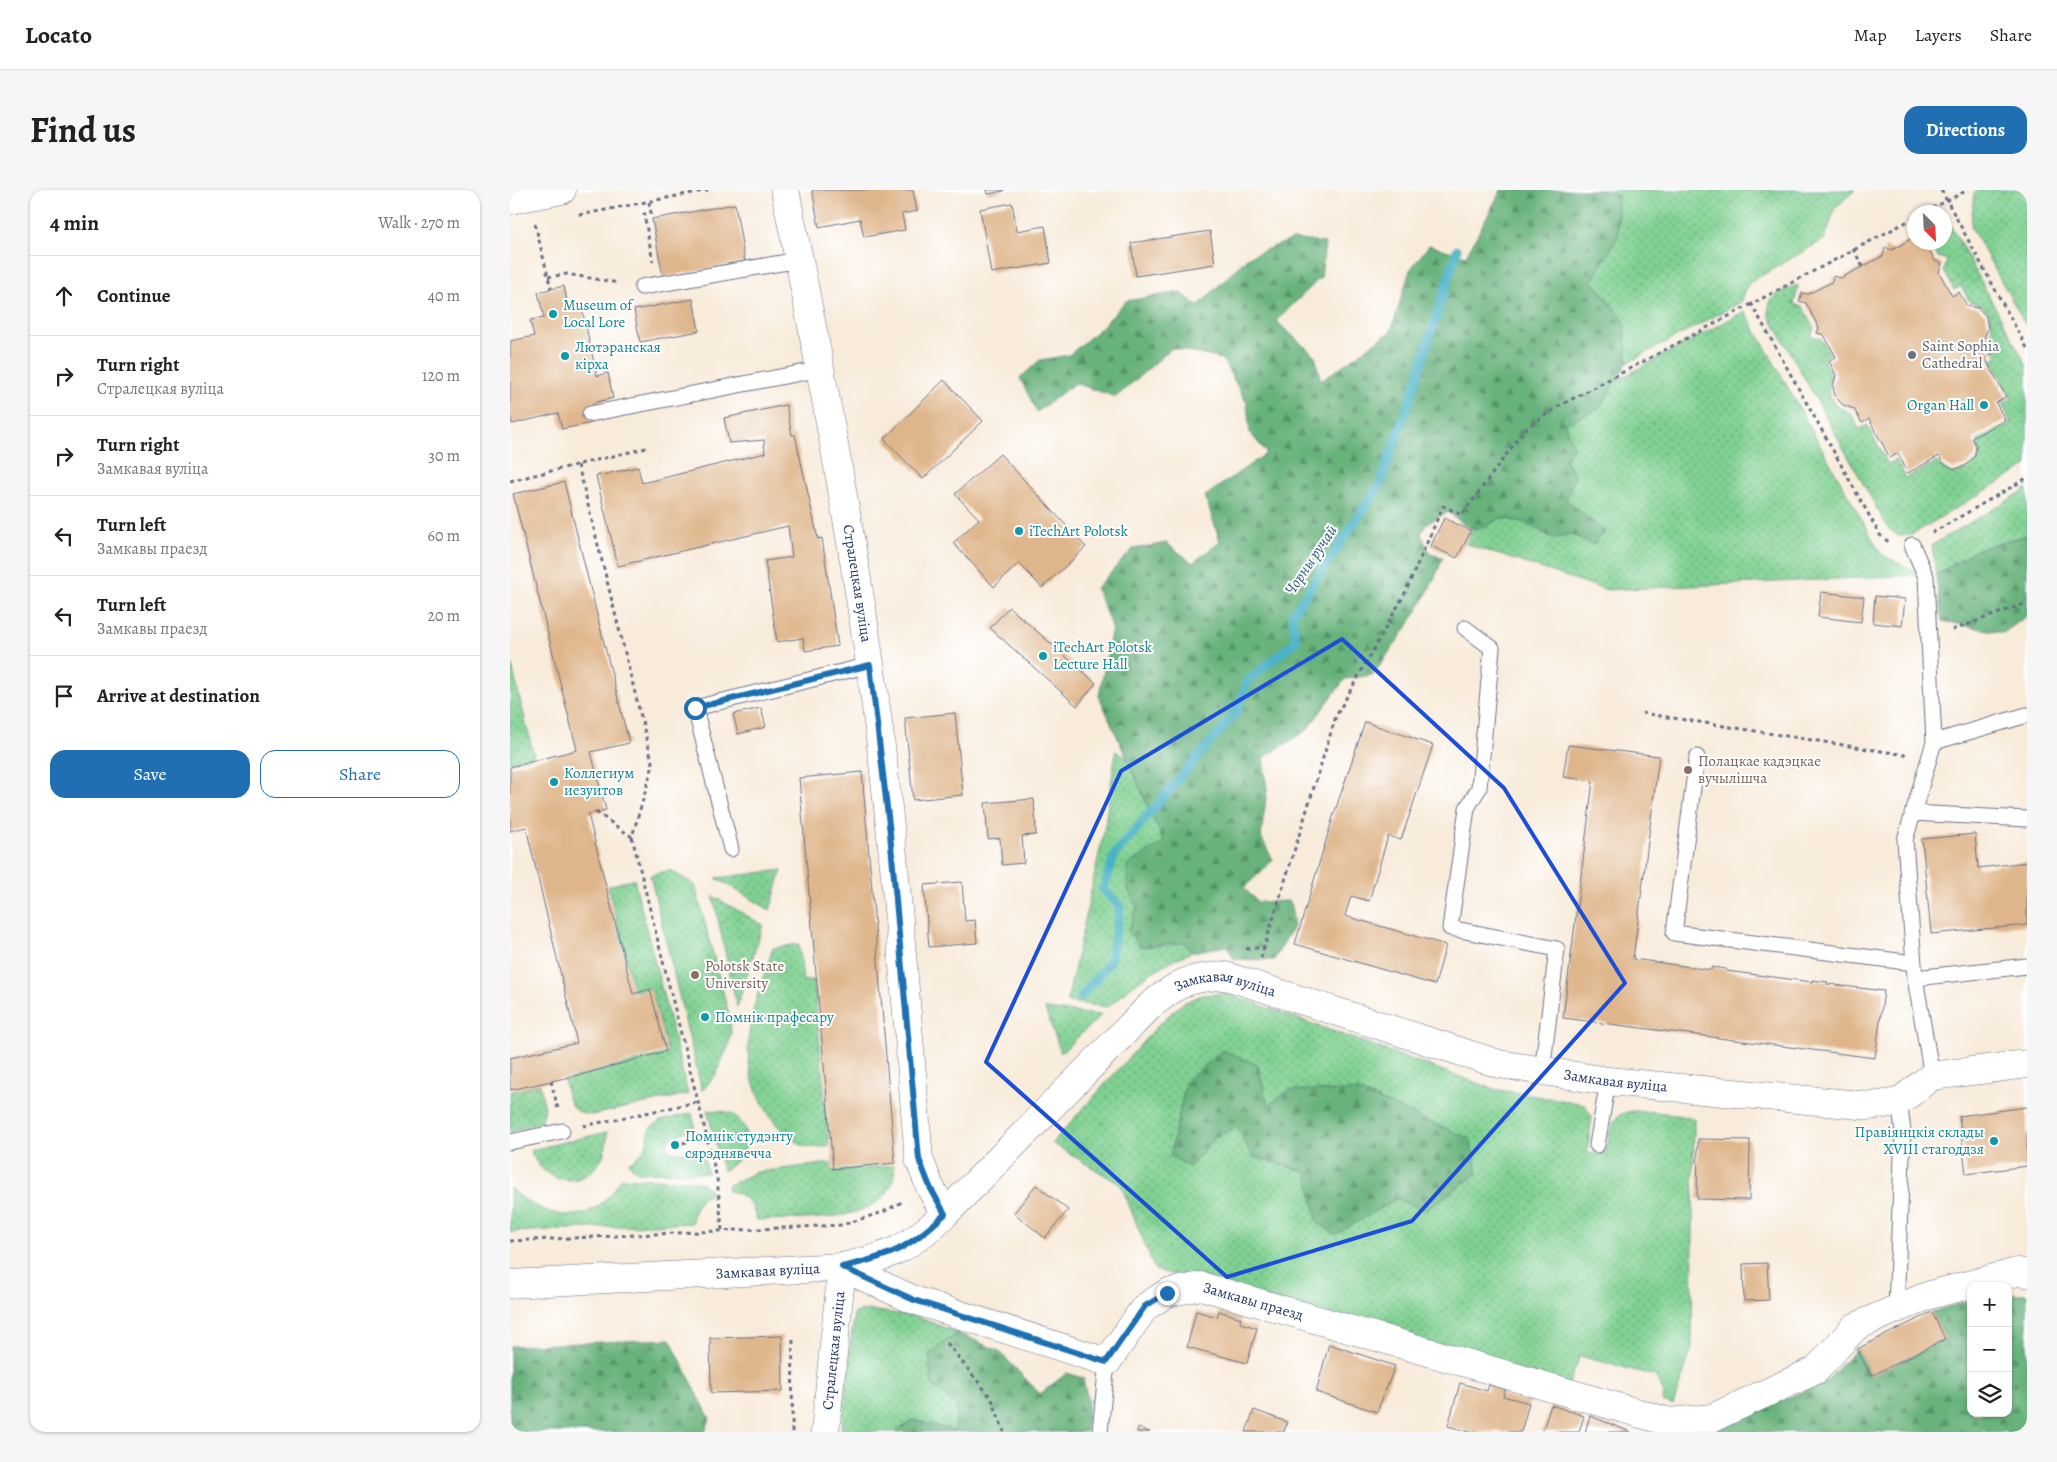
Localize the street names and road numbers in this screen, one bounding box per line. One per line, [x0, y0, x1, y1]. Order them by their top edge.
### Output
street label: Стралецкая вуліца [838, 523, 877, 644]
street label: Замкавая вуліца [1170, 966, 1278, 1001]
street label: Замкавая вуліца [1562, 1064, 1668, 1097]
street label: Замкавая вуліца [715, 1258, 820, 1283]
street label: Замкавы праезд [1201, 1277, 1306, 1325]
street label: Стралецкая вуліца [817, 1290, 849, 1411]

